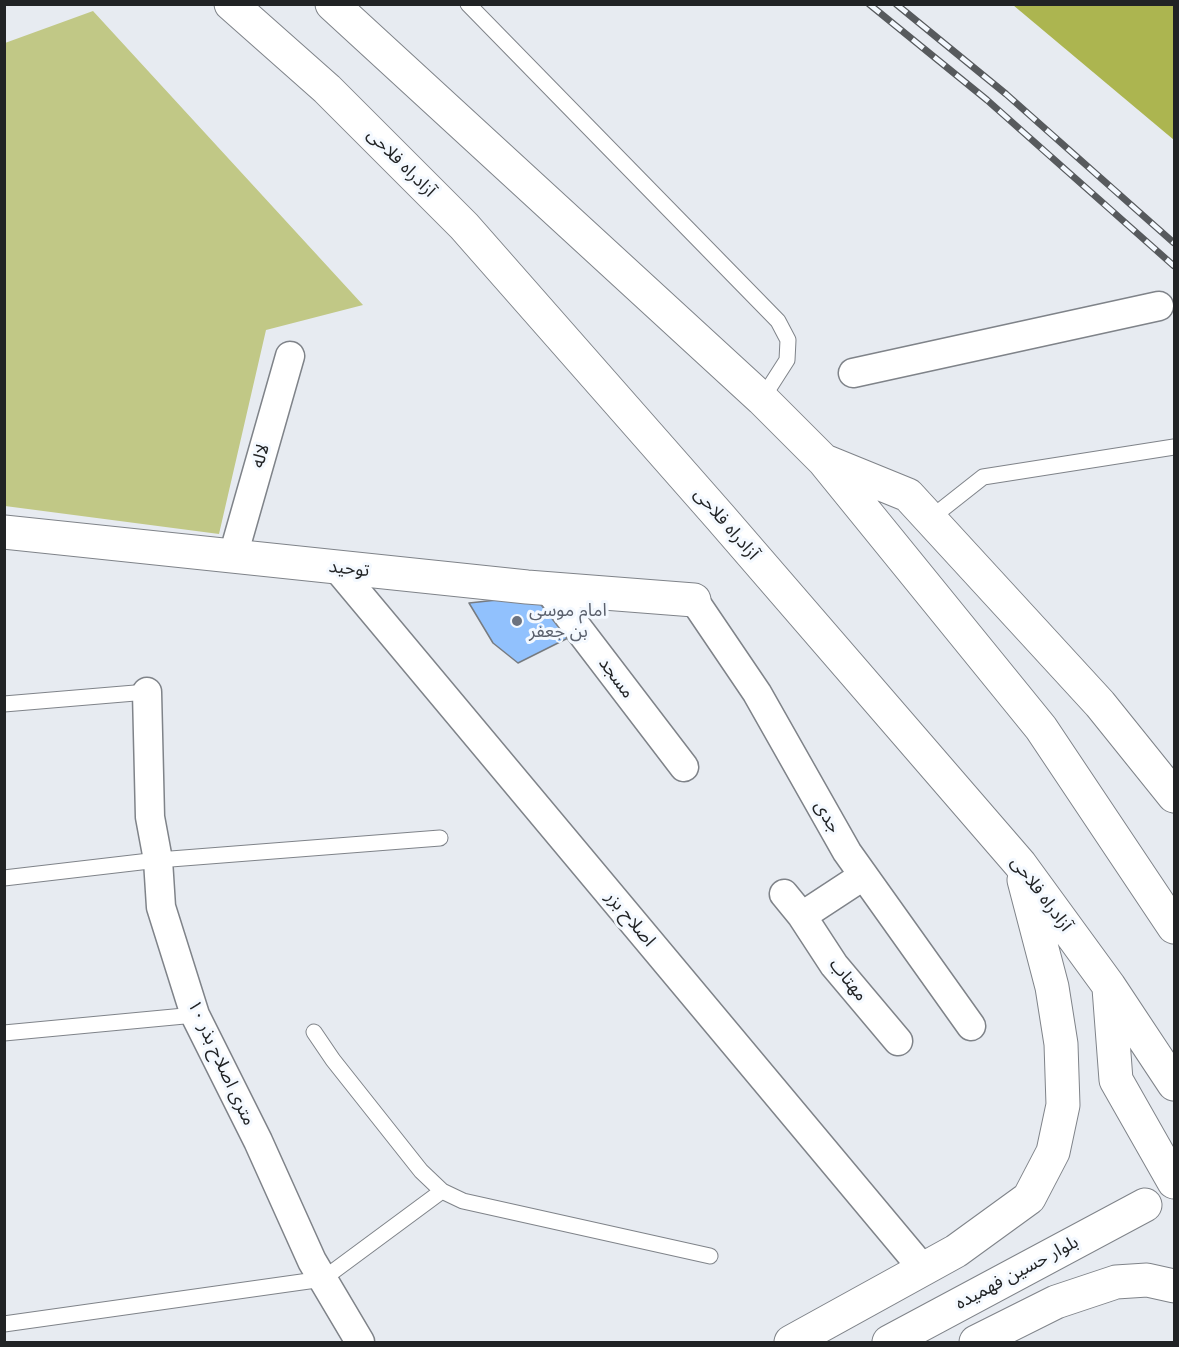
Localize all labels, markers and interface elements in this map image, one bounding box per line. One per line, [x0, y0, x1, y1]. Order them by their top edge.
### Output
street label: آزادراه فلاحی [362, 124, 440, 202]
street label: لاله [247, 442, 275, 470]
street label: آزادراه فلاحی [689, 484, 763, 564]
street label: توحید [328, 556, 370, 582]
place label: امام موسی بن جعفر [529, 600, 607, 642]
marker: امام موسی بن جعفر [510, 614, 524, 628]
street label: مسجد [594, 653, 638, 703]
street label: جدی [809, 797, 845, 837]
street label: آزادراه فلاحی [1006, 852, 1076, 936]
street label: اصلاح بزر [600, 887, 660, 951]
street label: مهتاب [824, 954, 872, 1006]
street label: ۱۰ متری اصلاح بذر [183, 997, 259, 1129]
street label: بلوار حسین فهمیده [952, 1232, 1082, 1314]

